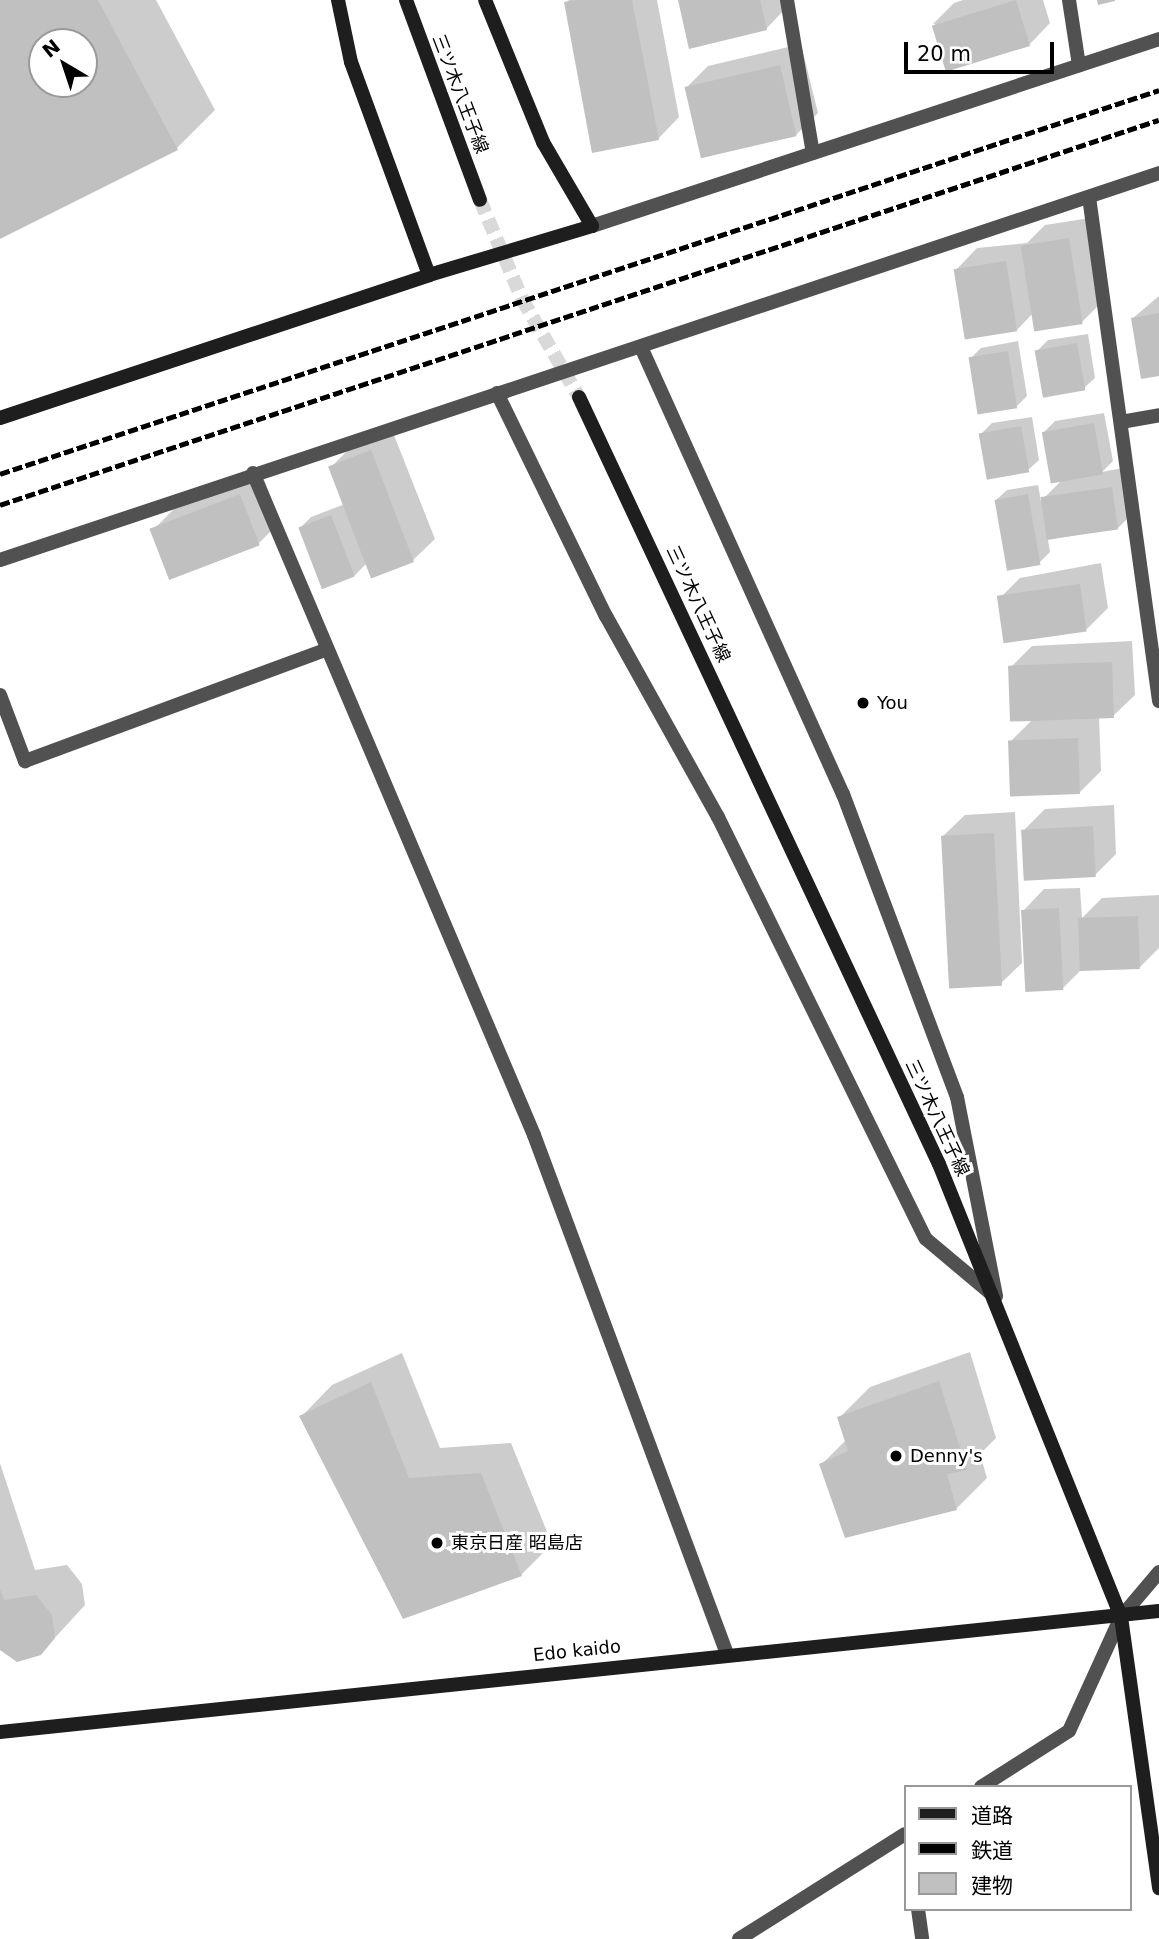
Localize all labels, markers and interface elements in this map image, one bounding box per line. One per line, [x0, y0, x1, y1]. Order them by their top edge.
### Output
north arrow [28, 28, 98, 98]
scale bar [907, 28, 1058, 72]
street label: 三ツ木八王子線 [427, 31, 493, 157]
text: N [38, 35, 64, 62]
text: 20 m [917, 42, 971, 66]
street label: 三ツ木八王子線 [662, 542, 734, 666]
place label: You [877, 692, 908, 714]
marker: You [855, 695, 871, 711]
street label: 三ツ木八王子線 [901, 1056, 973, 1180]
place label: Denny's [910, 1445, 983, 1467]
marker: Denny's [888, 1448, 904, 1464]
place label: 東京日産 昭島店 [451, 1532, 583, 1554]
marker: 東京日産 昭島店 [429, 1535, 445, 1551]
street label: Edo kaido [532, 1636, 622, 1666]
legend [904, 1785, 1131, 1911]
text: 道路 [971, 1804, 1013, 1828]
text: 鉄道 [971, 1839, 1013, 1863]
text: 建物 [971, 1874, 1013, 1898]

